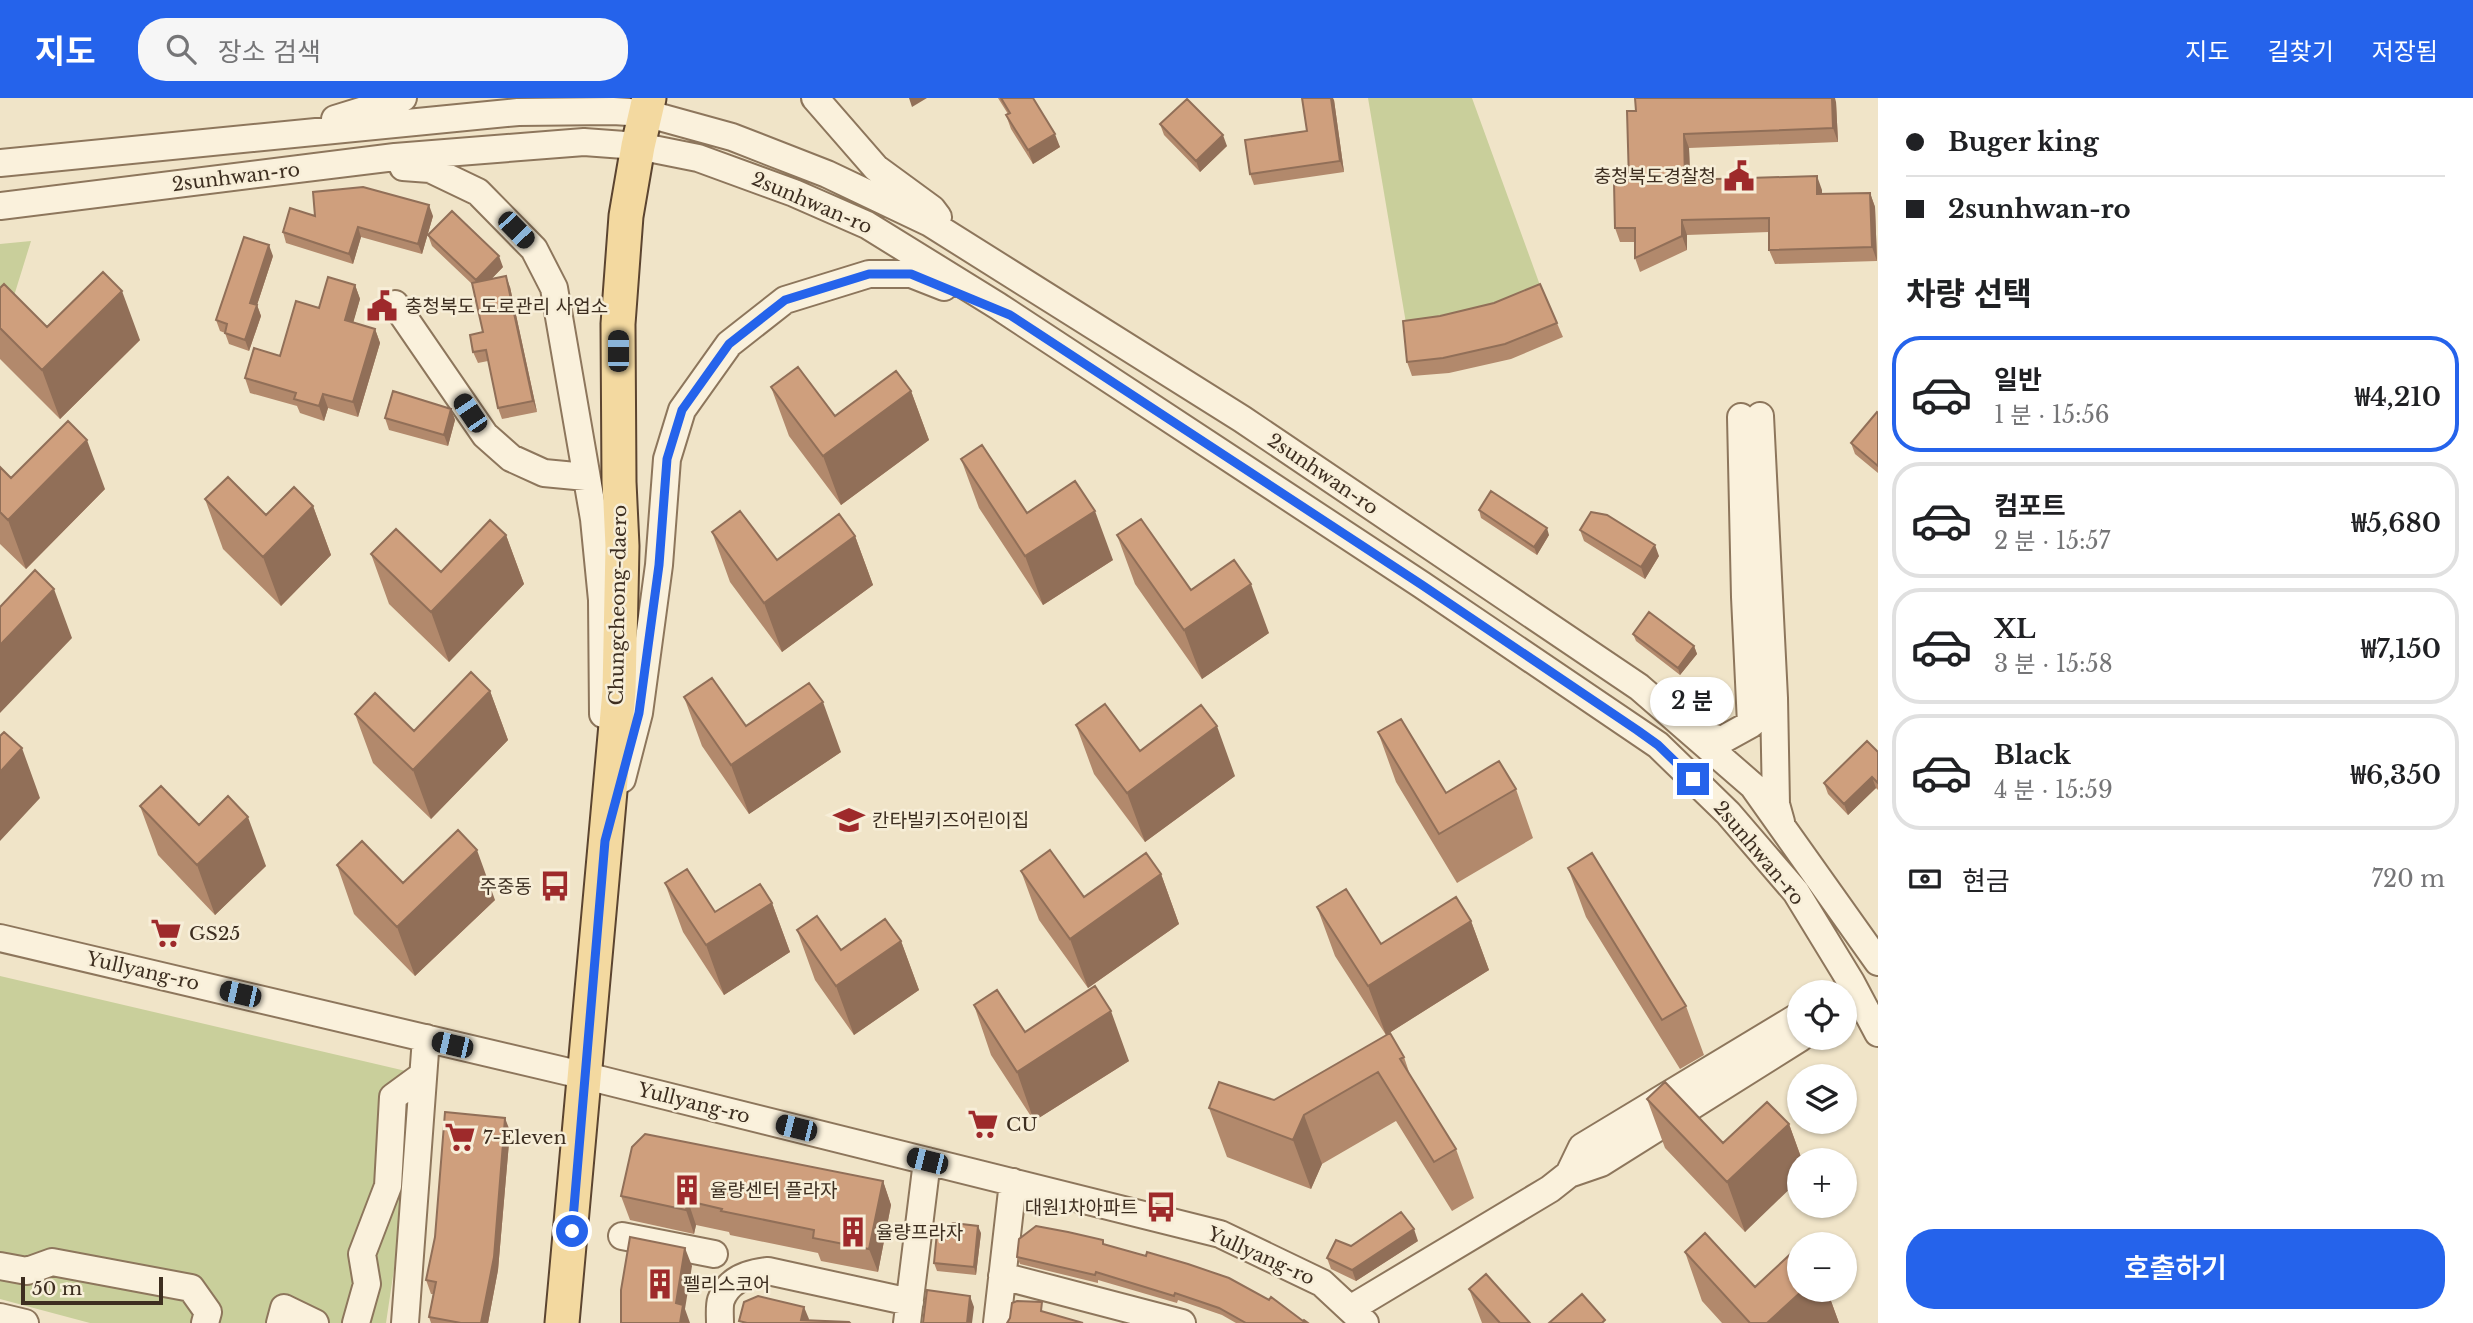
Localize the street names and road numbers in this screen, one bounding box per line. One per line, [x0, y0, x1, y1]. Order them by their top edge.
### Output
street label: 2sunhwan-ro [171, 158, 301, 196]
street label: 2sunhwan-ro [748, 167, 876, 239]
street label: 2sunhwan-ro [1263, 429, 1383, 519]
street label: Chungcheong-daero [605, 504, 631, 706]
street label: 2sunhwan-ro [1709, 796, 1809, 910]
street label: Yullyang-ro [83, 947, 202, 995]
street label: Yullyang-ro [635, 1078, 753, 1128]
street label: Yullyang-ro [1203, 1222, 1318, 1290]

